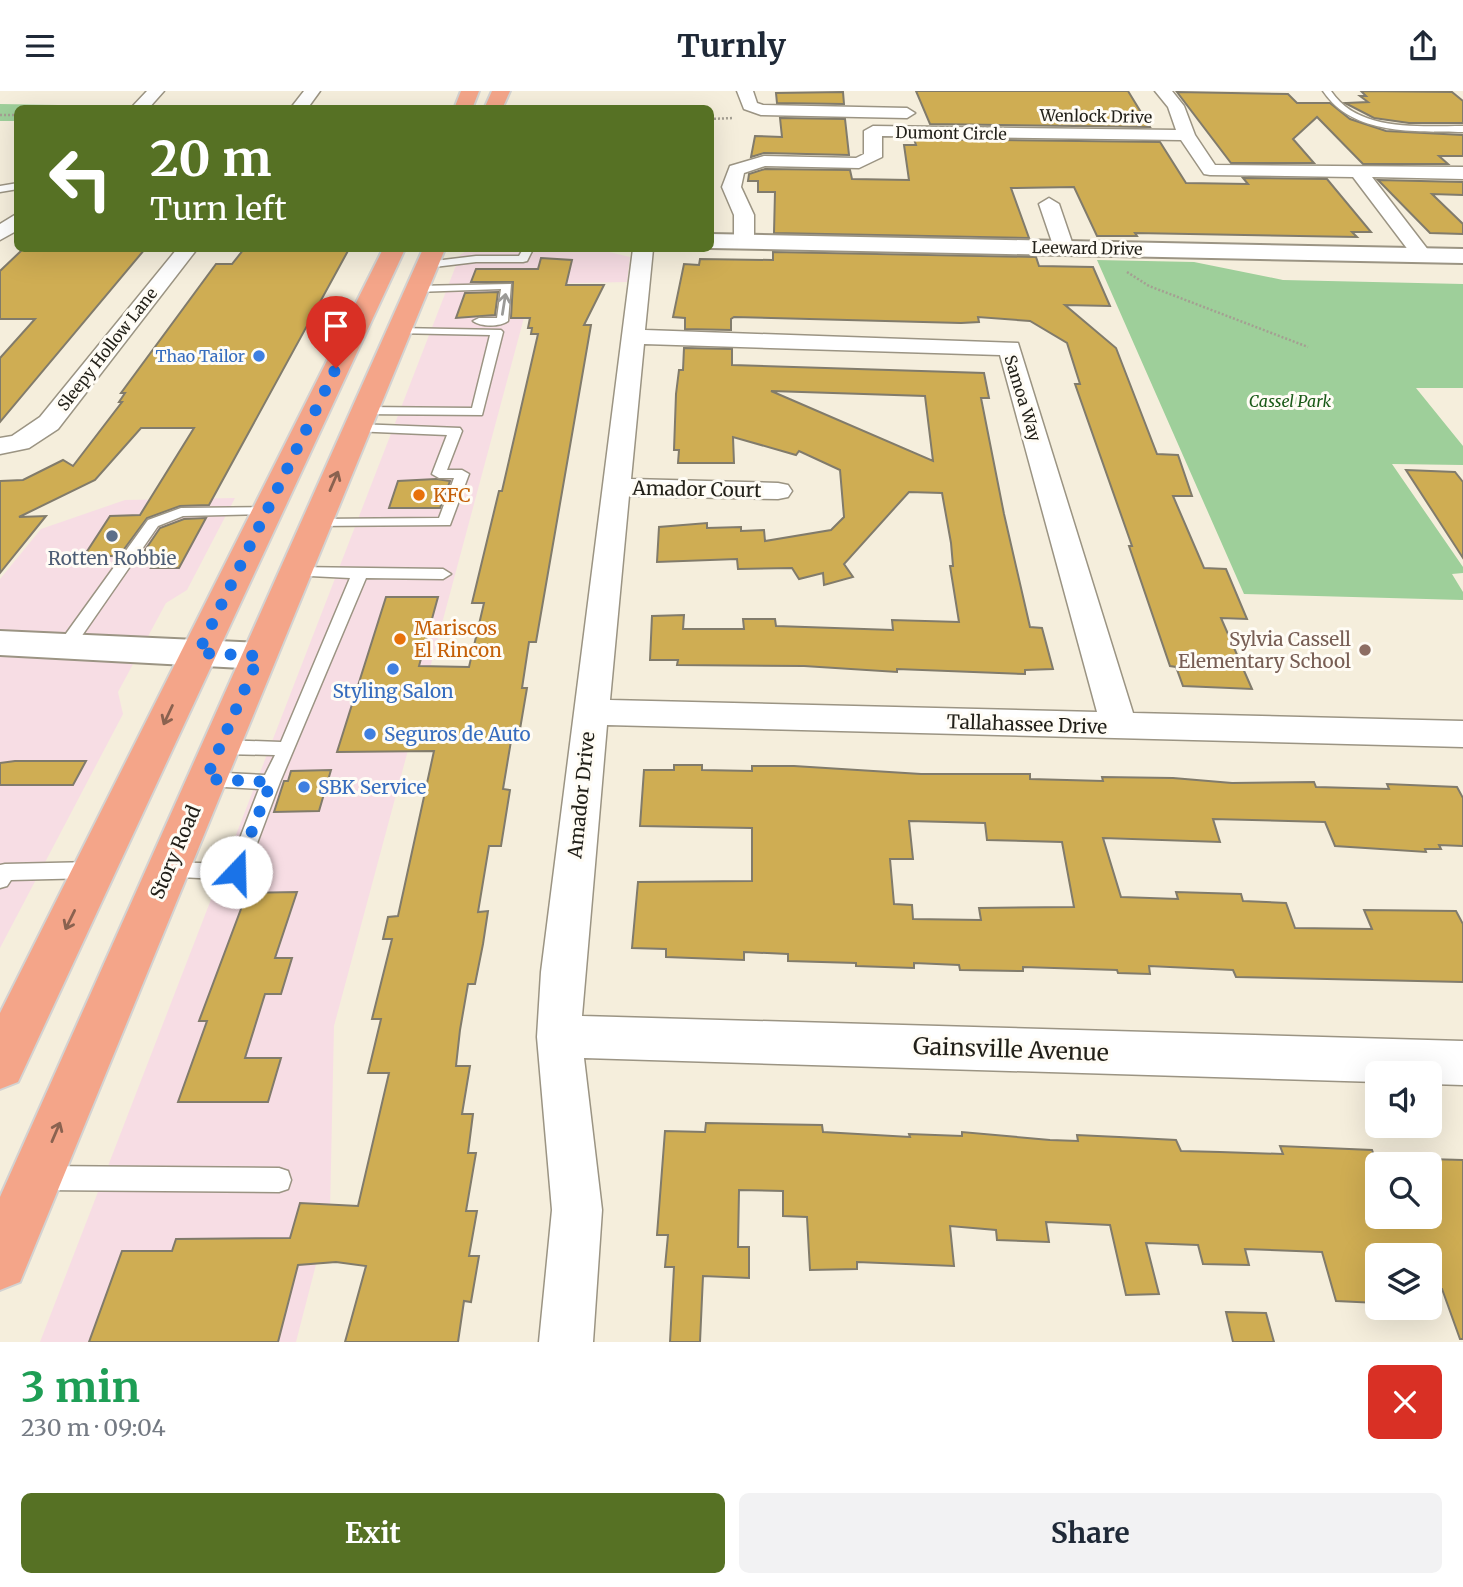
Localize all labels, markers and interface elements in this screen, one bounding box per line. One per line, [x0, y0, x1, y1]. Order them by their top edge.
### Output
text: Turnly [677, 26, 786, 66]
icon: menu [21, 27, 59, 65]
icon: share [1404, 27, 1442, 65]
street label: Wenlock Drive [1039, 105, 1152, 127]
street label: Dumont Circle [895, 122, 1007, 144]
text: 20 m [150, 128, 271, 189]
icon: left [35, 133, 126, 224]
text: Turn left [150, 189, 287, 229]
street label: Leeward Drive [1031, 237, 1143, 259]
street label: Sleepy Hollow Lane [53, 284, 161, 414]
one-way arrow [498, 293, 511, 316]
pin [306, 296, 366, 368]
icon: arrive [317, 307, 355, 345]
place label: Thao Tailor [156, 346, 245, 366]
marker: Thao Tailor [251, 348, 267, 364]
street label: Samoa Way [1000, 353, 1046, 444]
park label: Cassel Park [1249, 391, 1331, 411]
one-way arrow [328, 471, 341, 492]
street label: Amador Court [631, 476, 762, 502]
place label: KFC [433, 483, 471, 507]
marker: KFC [411, 487, 427, 503]
marker: Rotten Robbie [104, 528, 120, 544]
place label: Rotten Robbie [48, 546, 176, 570]
place label: Mariscos El Rincon [414, 616, 502, 662]
place label: Sylvia Cassell Elementary School [1178, 627, 1351, 673]
marker: Mariscos El Rincon [392, 631, 408, 647]
marker: Sylvia Cassell Elementary School [1357, 642, 1373, 658]
marker: Styling Salon [385, 661, 401, 677]
place label: Styling Salon [332, 679, 454, 703]
one-way arrow [161, 704, 175, 725]
street label: Tallahassee Drive [946, 709, 1108, 739]
place label: Seguros de Auto [384, 722, 531, 746]
marker: Seguros de Auto [362, 726, 378, 742]
street label: Amador Drive [562, 730, 600, 861]
place label: SBK Service [318, 775, 427, 799]
marker: SBK Service [296, 779, 312, 795]
street label: Story Road [144, 801, 206, 903]
position arrow [199, 835, 273, 909]
one-way arrow [63, 909, 76, 930]
street label: Gainsville Avenue [913, 1031, 1109, 1067]
map controls [1365, 1061, 1442, 1320]
button: sound [1365, 1061, 1442, 1138]
one-way arrow [50, 1122, 63, 1143]
button: search [1365, 1152, 1442, 1229]
button: layers [1365, 1243, 1442, 1320]
text: 3 min [21, 1361, 140, 1413]
button: close [1368, 1365, 1442, 1439]
text: 230 m · 09:04 [21, 1413, 166, 1442]
button: Exit [21, 1493, 725, 1573]
button: Share [739, 1493, 1442, 1573]

